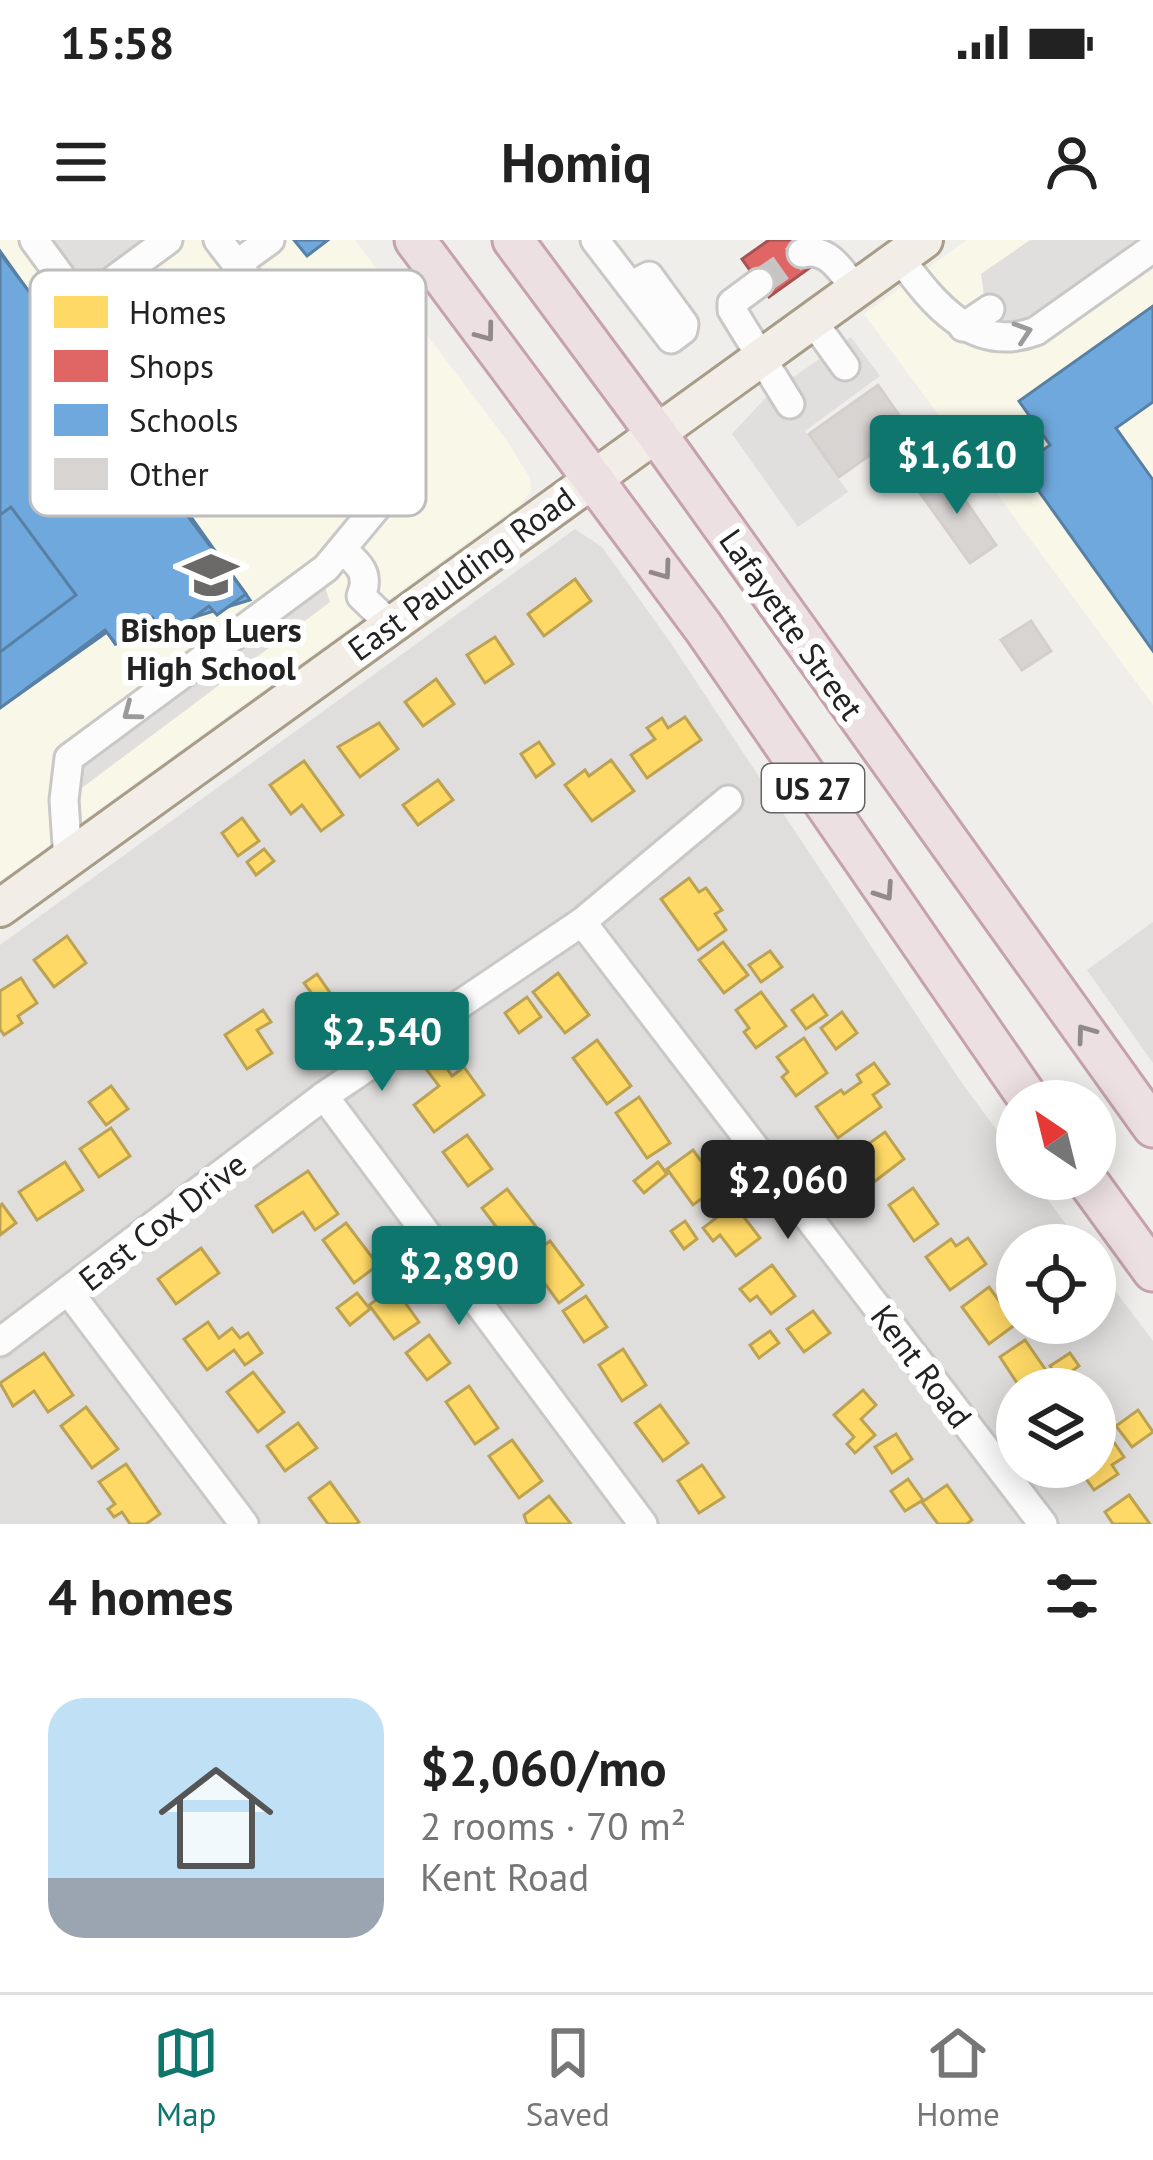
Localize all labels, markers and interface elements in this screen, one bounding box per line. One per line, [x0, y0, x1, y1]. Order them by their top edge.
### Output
text: 15:58 [60, 13, 174, 71]
text: Homiq [501, 127, 652, 197]
icon: menu [48, 129, 114, 195]
icon: person [1039, 129, 1105, 195]
legend [30, 270, 426, 516]
text: Homes [129, 290, 226, 333]
one-way arrow [471, 320, 493, 341]
one-way arrow [1012, 322, 1033, 347]
text: Shops [129, 344, 214, 387]
text: Schools [129, 398, 238, 441]
pin: $1,610 [859, 415, 1055, 517]
text: $1,610 [897, 428, 1017, 479]
text: Other [129, 452, 209, 495]
street label: East Paulding Road [339, 476, 583, 670]
street label: Lafayette Street [710, 520, 874, 728]
school or university icon: Bishop Luers High School [182, 546, 240, 604]
one-way arrow [649, 558, 671, 579]
place label: Bishop Luers High School [120, 608, 302, 689]
one-way arrow [123, 698, 144, 720]
road number: US 27 [762, 764, 864, 812]
one-way arrow [871, 879, 893, 901]
pin: $2,540 [284, 992, 480, 1094]
text: $2,540 [322, 1005, 442, 1056]
one-way arrow [1077, 1024, 1099, 1046]
north arrow [996, 1080, 1116, 1200]
map controls [996, 1080, 1116, 1488]
pin: $2,060 [690, 1140, 886, 1242]
street label: East Cox Drive [69, 1142, 255, 1300]
text: $2,060 [728, 1153, 848, 1204]
button: locate [996, 1224, 1116, 1344]
pin: $2,890 [361, 1226, 557, 1328]
text: $2,890 [399, 1239, 519, 1290]
street label: Kent Road [862, 1296, 982, 1436]
button: layers [996, 1368, 1116, 1488]
text: 4 homes [48, 1563, 234, 1629]
icon: filters [1039, 1563, 1105, 1629]
text: $2,060/mo [420, 1734, 667, 1800]
icon: home [144, 1746, 288, 1890]
text: 2 rooms · 70 m² [420, 1800, 686, 1851]
text: Kent Road [420, 1851, 589, 1902]
tab: Map [153, 2020, 219, 2135]
tab: Saved [526, 2020, 610, 2135]
tab: Home [916, 2020, 1000, 2135]

